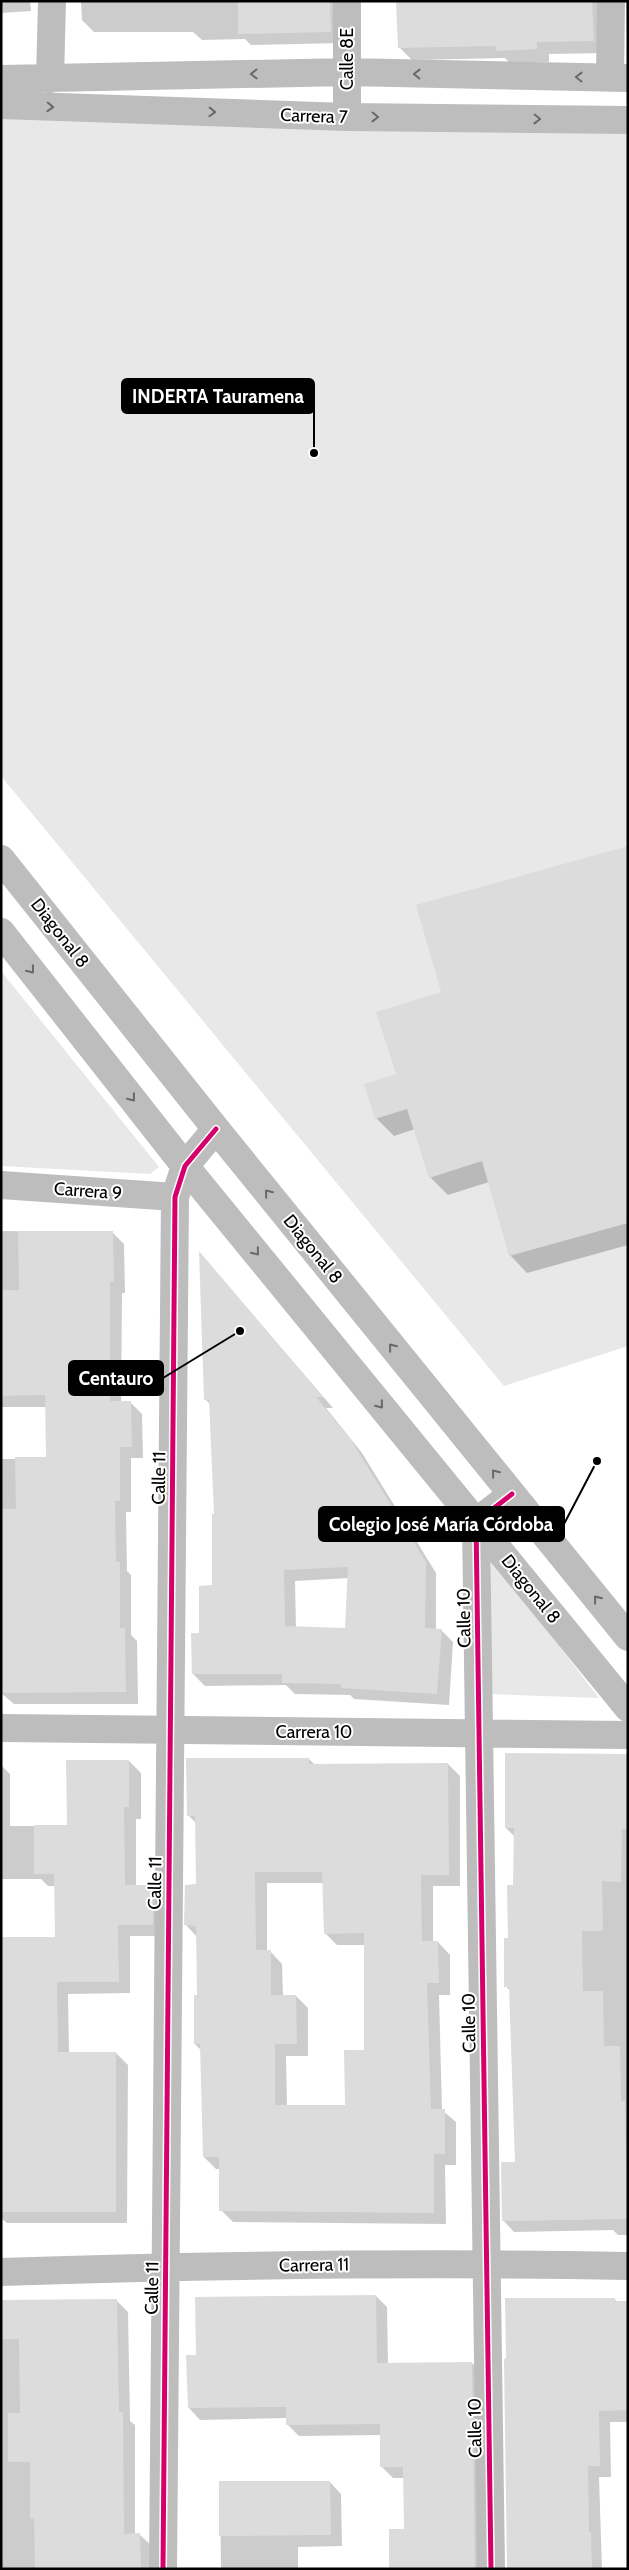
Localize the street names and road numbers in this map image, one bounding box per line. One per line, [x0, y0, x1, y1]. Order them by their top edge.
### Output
street label: Calle 8E [336, 28, 358, 90]
street label: Carrera 7 [280, 104, 348, 128]
street label: Diagonal 8 [26, 894, 94, 972]
street label: Carrera 9 [53, 1178, 123, 1204]
street label: Diagonal 8 [279, 1210, 347, 1288]
street label: Calle 11 [148, 1451, 170, 1505]
street label: Diagonal 8 [497, 1550, 565, 1628]
street label: Calle 10 [452, 1588, 476, 1648]
street label: Carrera 10 [276, 1721, 352, 1743]
street label: Calle 11 [144, 1856, 166, 1910]
street label: Calle 10 [457, 1993, 481, 2053]
street label: Carrera 11 [279, 2253, 349, 2277]
street label: Calle 11 [141, 2261, 163, 2315]
street label: Calle 10 [463, 2398, 487, 2458]

